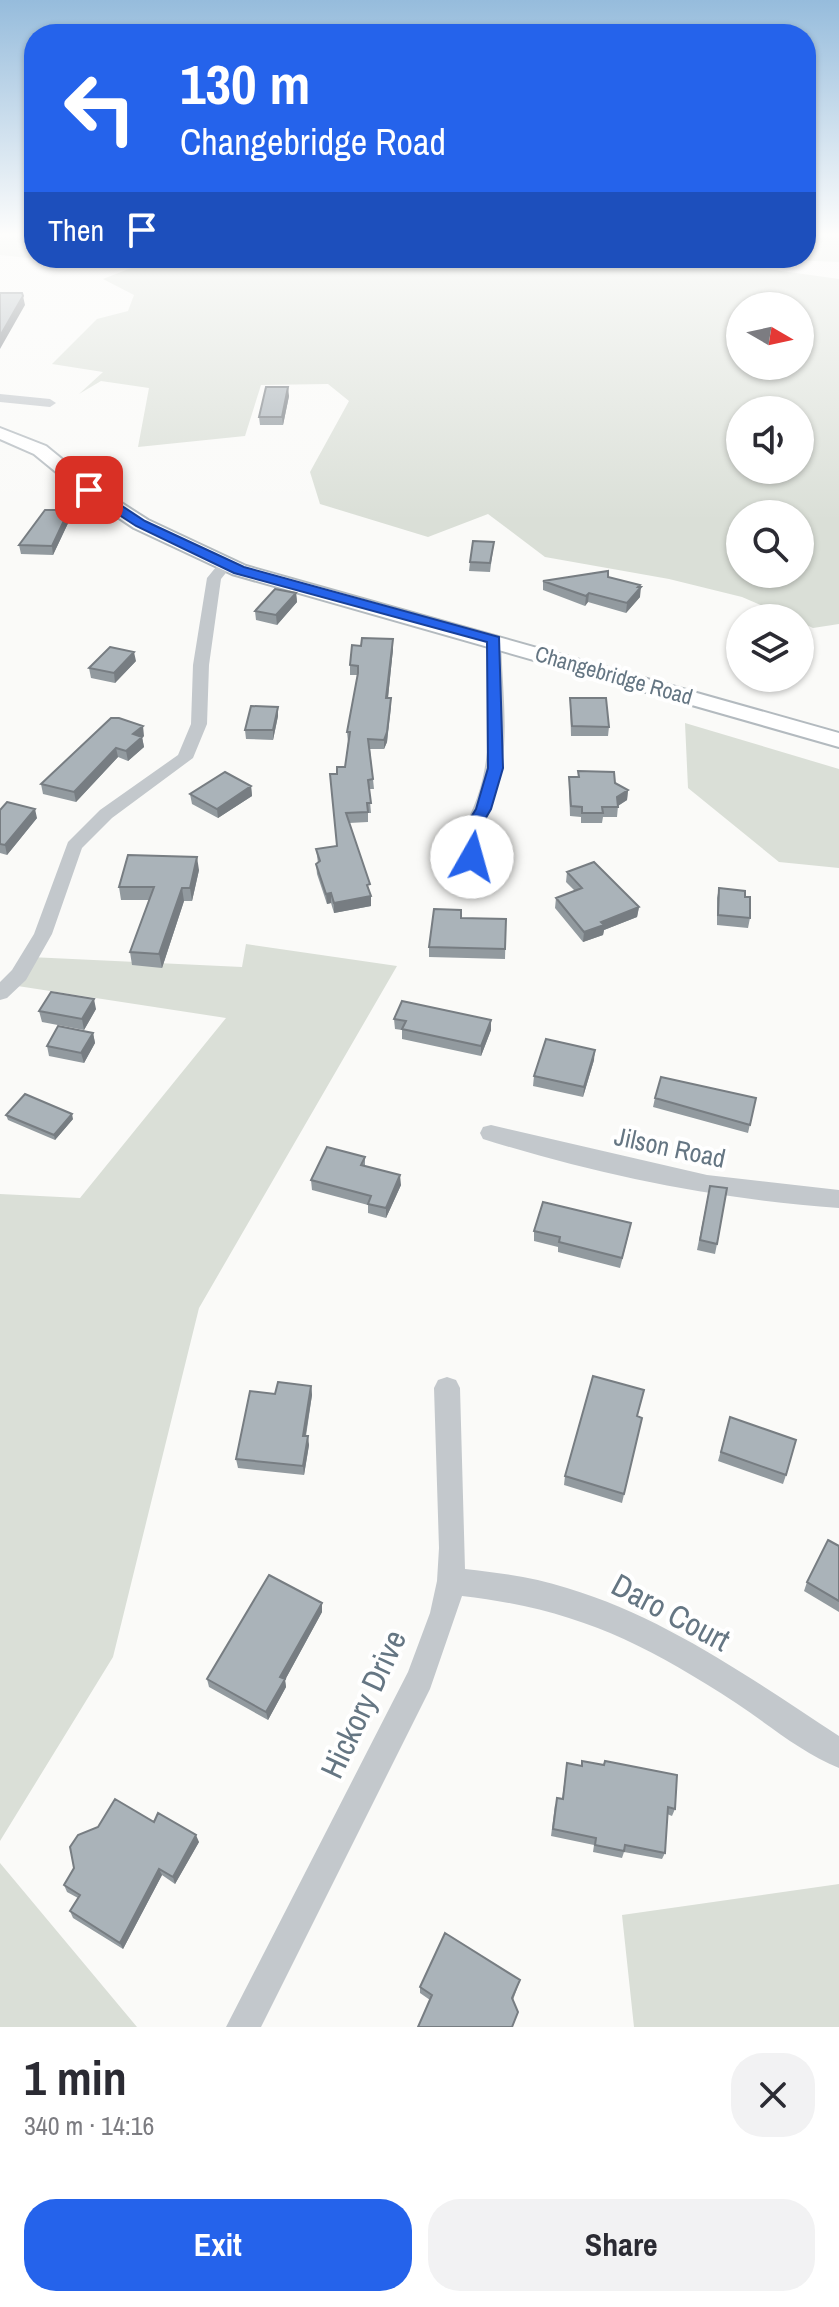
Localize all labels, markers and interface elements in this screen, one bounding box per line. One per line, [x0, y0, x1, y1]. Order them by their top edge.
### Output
text: 130 m [180, 46, 310, 121]
icon: left [48, 56, 152, 160]
text: Changebridge Road [180, 118, 446, 166]
icon: arrive [120, 208, 164, 252]
text: Then [48, 210, 104, 250]
north arrow [726, 292, 814, 380]
map controls [726, 292, 814, 692]
button: sound [726, 396, 814, 484]
pin [55, 456, 123, 524]
icon: arrive [67, 468, 111, 512]
button: search [726, 500, 814, 588]
button: layers [726, 604, 814, 692]
street label: Changebridge Road [532, 638, 696, 712]
position arrow [430, 815, 514, 899]
street label: Jilson Road [611, 1118, 729, 1176]
street label: Daro Court [604, 1563, 738, 1661]
street label: Hickory Drive [310, 1623, 416, 1785]
text: 1 min [24, 2045, 127, 2110]
button: close [731, 2053, 815, 2137]
text: 340 m · 14:16 [24, 2108, 154, 2143]
button: Exit [24, 2199, 412, 2291]
button: Share [428, 2199, 815, 2291]

